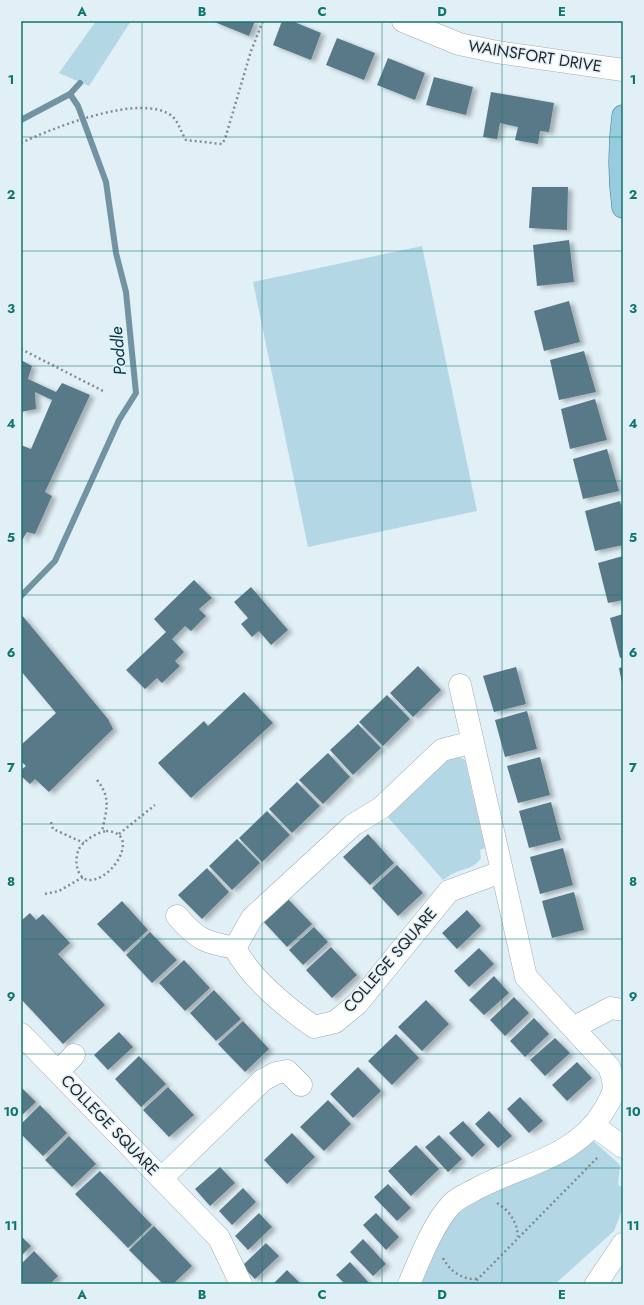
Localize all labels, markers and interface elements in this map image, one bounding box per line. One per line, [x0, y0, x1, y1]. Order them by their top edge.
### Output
text: A [76, 2, 87, 21]
text: B [198, 2, 207, 21]
text: C [317, 2, 327, 21]
text: D [437, 2, 447, 21]
text: E [558, 2, 566, 21]
street label: WAINSFORT DRIVE [467, 34, 603, 78]
text: 1 [8, 70, 14, 89]
text: 1 [630, 70, 636, 89]
text: 2 [7, 185, 15, 204]
text: 2 [629, 185, 637, 204]
text: 3 [7, 299, 15, 318]
text: 3 [629, 299, 637, 318]
water label: Poddle [104, 325, 132, 376]
text: 4 [6, 414, 16, 433]
text: 4 [628, 414, 638, 433]
text: 5 [7, 528, 15, 547]
text: 5 [629, 528, 637, 547]
text: 6 [7, 643, 16, 662]
text: 6 [629, 643, 638, 662]
text: 7 [7, 758, 15, 777]
text: 7 [629, 758, 637, 777]
text: 8 [7, 872, 15, 891]
text: 8 [629, 872, 637, 891]
street label: COLLEGE SQUARE [338, 902, 442, 1018]
text: 9 [7, 987, 16, 1006]
text: 9 [629, 987, 638, 1006]
street label: COLLEGE SQUARE [56, 1069, 164, 1181]
text: 10 [3, 1102, 19, 1121]
text: 10 [625, 1102, 641, 1121]
text: 11 [4, 1216, 18, 1235]
text: 11 [626, 1216, 640, 1235]
text: A [76, 1285, 87, 1304]
text: B [198, 1285, 207, 1304]
text: C [317, 1285, 327, 1304]
text: D [437, 1285, 447, 1304]
text: E [558, 1285, 566, 1304]

